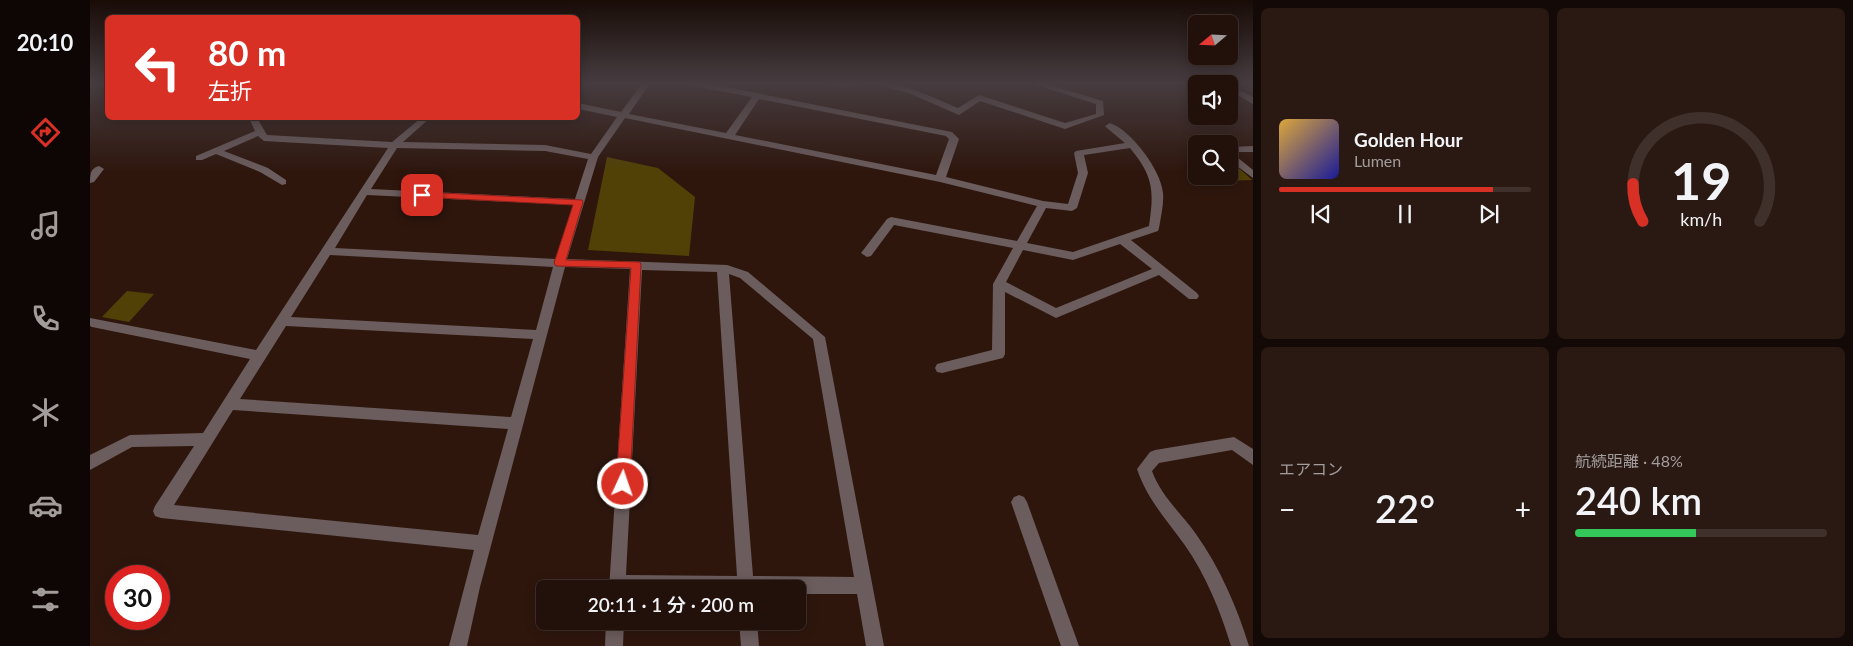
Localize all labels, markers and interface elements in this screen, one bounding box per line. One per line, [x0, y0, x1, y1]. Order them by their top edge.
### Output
north arrow [1188, 15, 1238, 65]
map controls [1188, 15, 1238, 185]
text: 20:10 [17, 29, 73, 56]
text: 80 m [208, 31, 286, 73]
icon: left [125, 35, 190, 100]
button: sound [1188, 75, 1238, 125]
text: 左折 [208, 77, 252, 104]
icon: directions [28, 115, 63, 150]
text: Golden Hour [1354, 128, 1463, 151]
button: search [1188, 135, 1238, 185]
text: 19 [1671, 149, 1731, 211]
text: Lumen [1354, 151, 1401, 170]
pin [401, 174, 443, 216]
icon: arrive [408, 181, 436, 209]
icon: previous [1307, 200, 1335, 228]
icon: pause [1391, 200, 1419, 228]
icon: next [1475, 200, 1503, 228]
icon: music [28, 208, 63, 243]
text: km/h [1680, 208, 1722, 230]
icon: phone [28, 301, 63, 336]
icon: climate [28, 395, 63, 430]
text: 航続距離 · 48% [1575, 451, 1683, 470]
position arrow [596, 457, 648, 509]
text: エアコン [1279, 459, 1343, 478]
text: 240 km [1575, 477, 1702, 523]
text: 22° [1375, 485, 1435, 531]
icon: car [28, 488, 63, 523]
text: − [1279, 492, 1295, 526]
text: + [1515, 492, 1531, 526]
speed limit sign: 30 [105, 565, 170, 630]
icon: filters [28, 582, 63, 617]
text: 20:11 · 1 分 · 200 m [588, 593, 754, 616]

